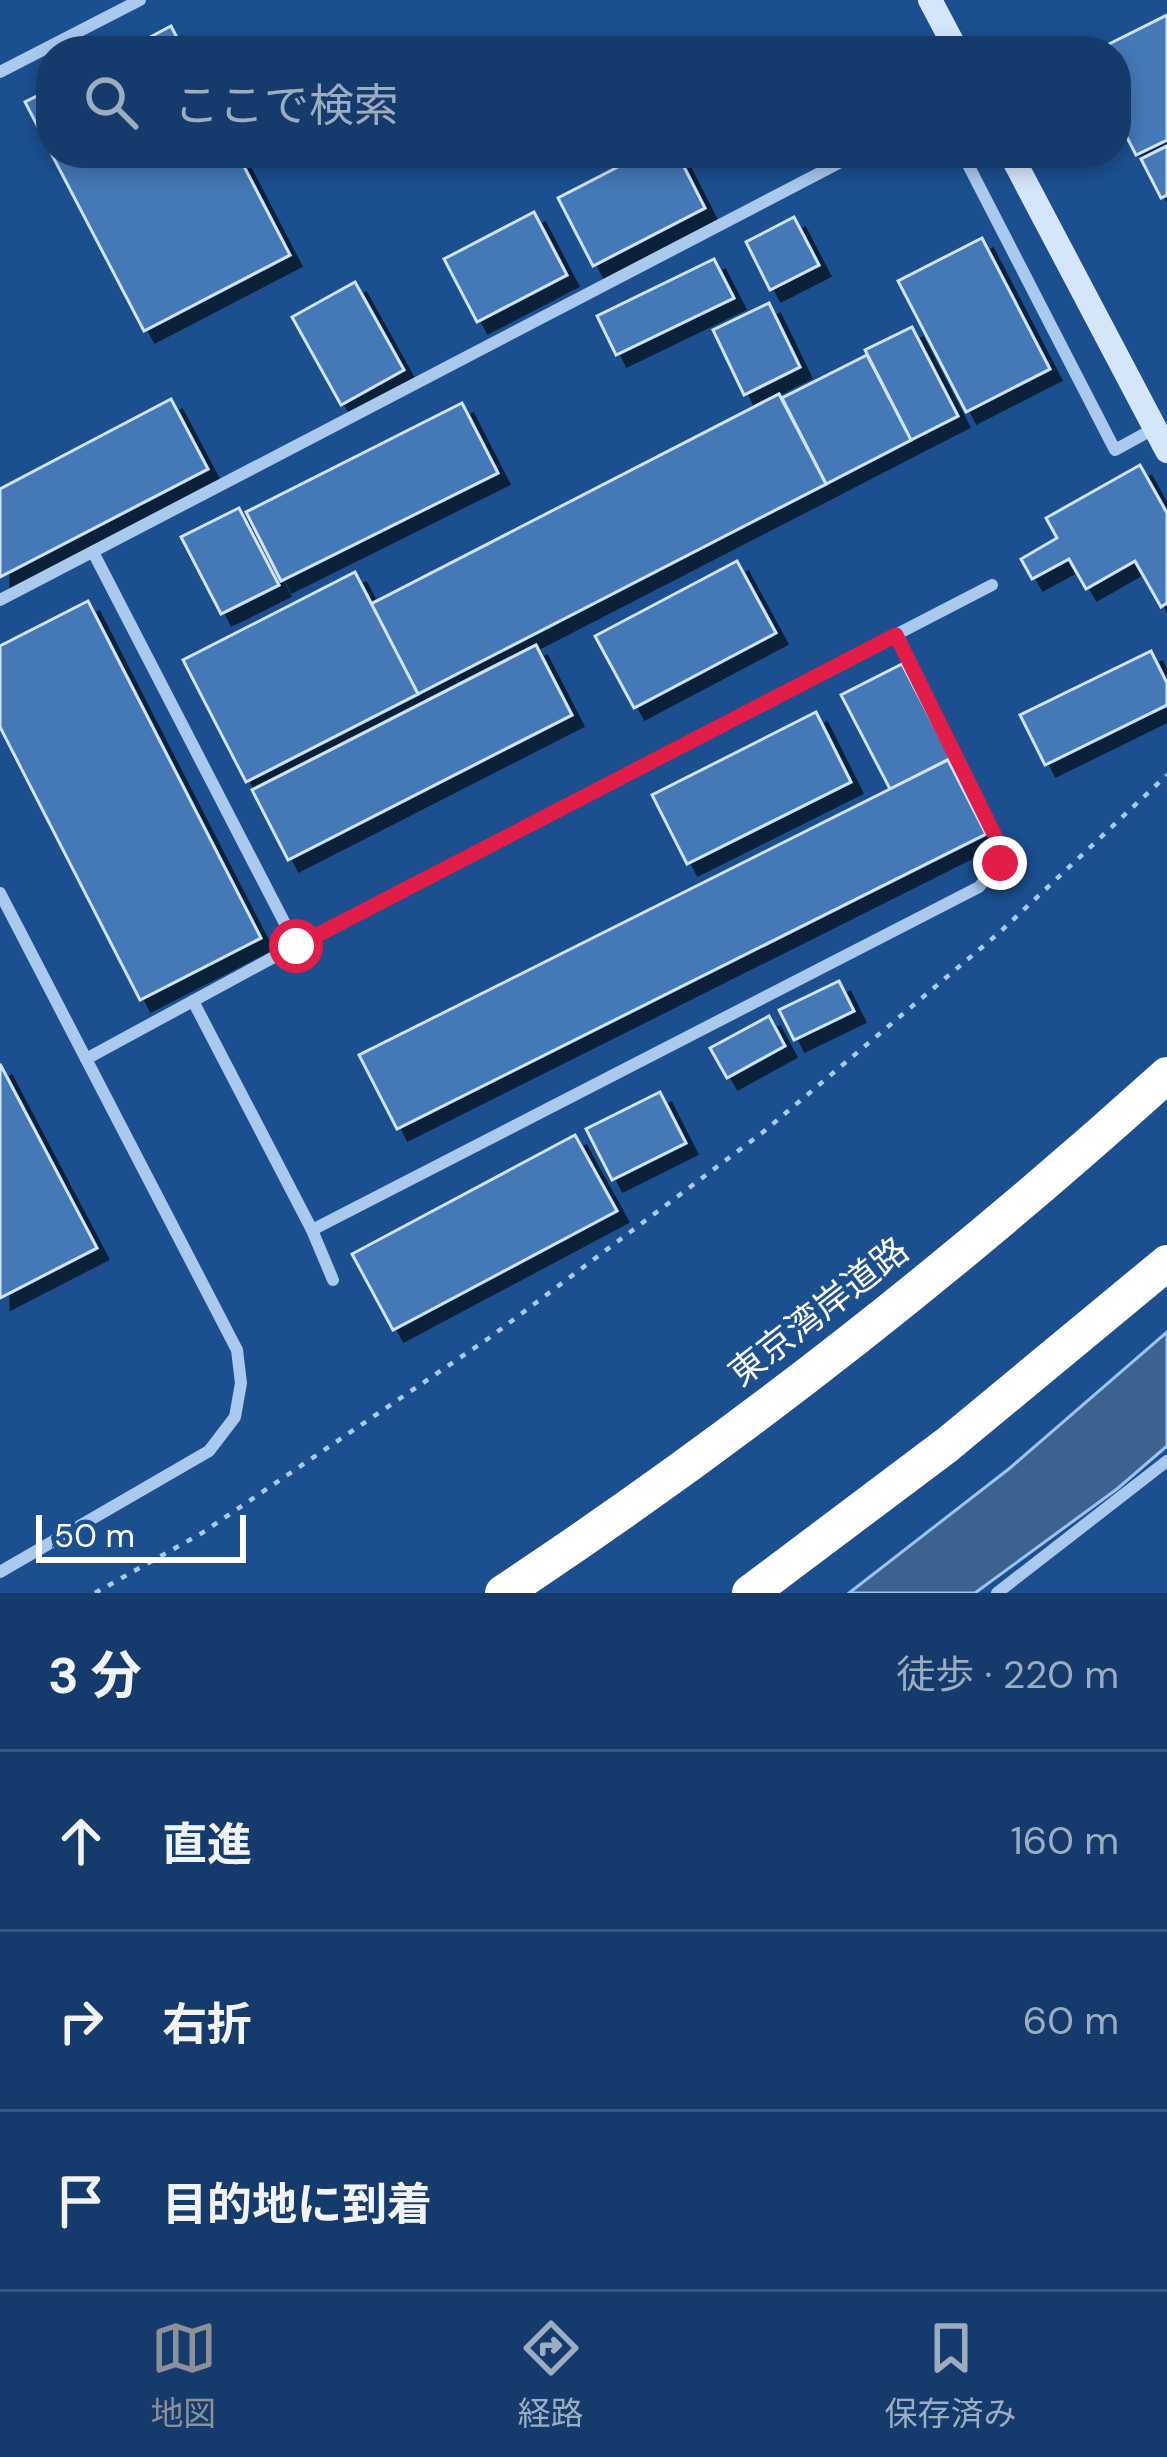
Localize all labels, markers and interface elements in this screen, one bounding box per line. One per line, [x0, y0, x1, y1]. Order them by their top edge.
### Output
search box [36, 36, 1131, 168]
icon: search [78, 69, 144, 135]
text: ここで検索 [174, 76, 399, 135]
route end [973, 836, 1027, 890]
route start [269, 919, 323, 973]
street label: 東京湾岸道路 [719, 1226, 918, 1396]
scale bar [36, 1509, 246, 1562]
text: 50 m [54, 1514, 135, 1557]
text: 3 分 [48, 1642, 142, 1709]
text: 徒歩 · 220 m [896, 1649, 1119, 1700]
icon: ahead [48, 1808, 114, 1874]
text: 直進 [162, 1815, 252, 1874]
text: 160 m [1011, 1815, 1119, 1866]
icon: right [48, 1988, 114, 2054]
text: 右折 [162, 1995, 252, 2054]
text: 60 m [1023, 1995, 1119, 2046]
icon: arrive [48, 2168, 114, 2234]
text: 目的地に到着 [162, 2175, 432, 2234]
tab: 地図 [151, 2315, 217, 2435]
tab: 経路 [518, 2315, 584, 2435]
tab: 保存済み [885, 2315, 1017, 2435]

